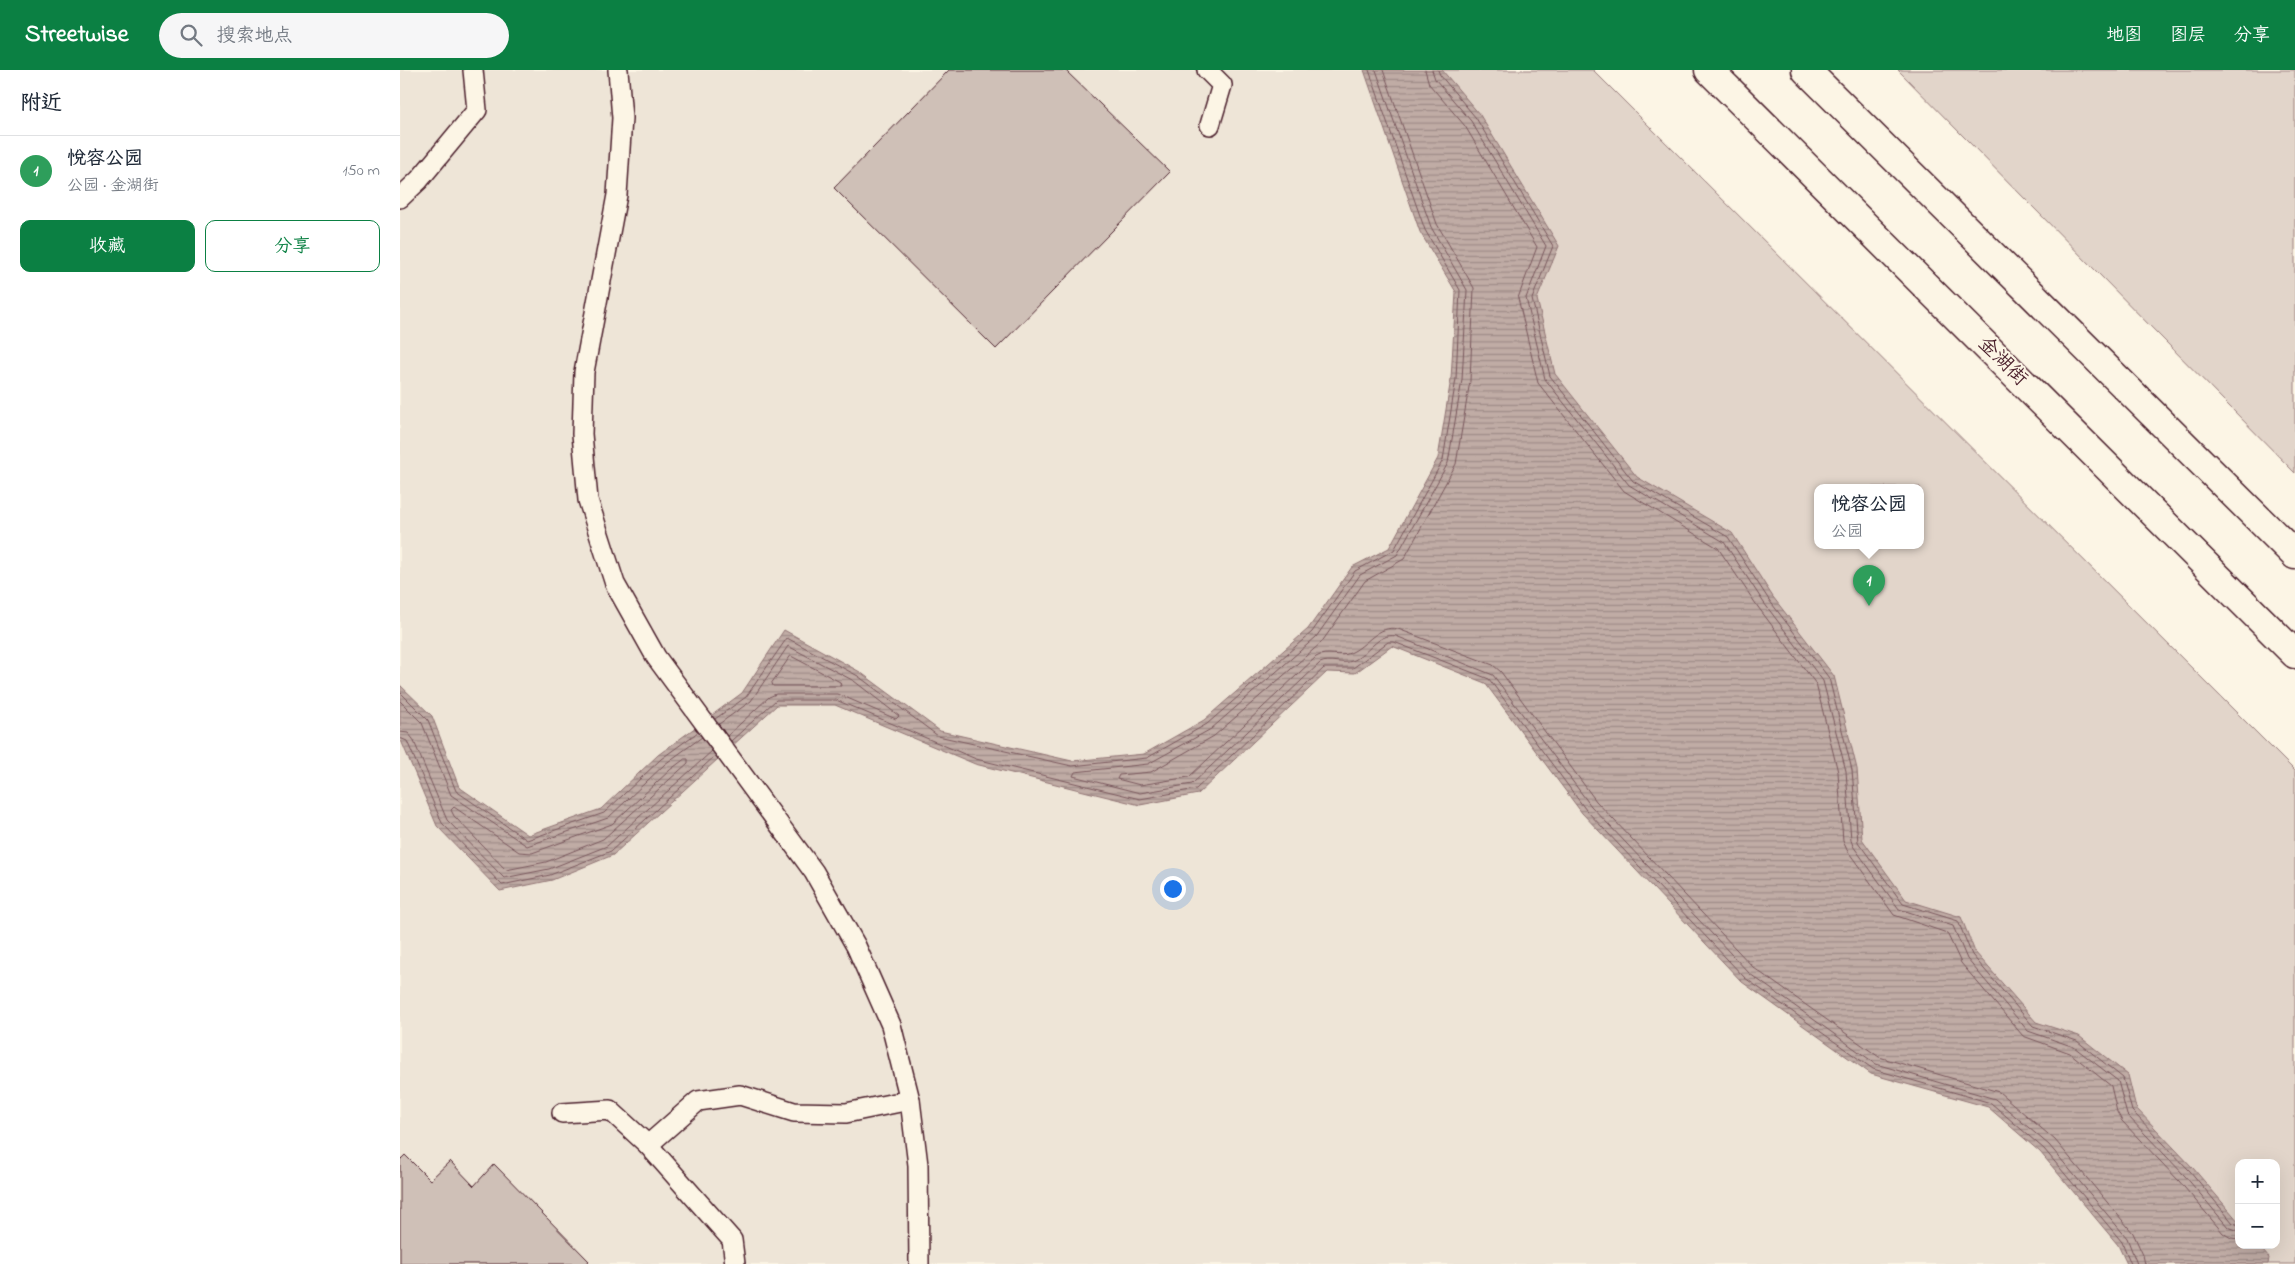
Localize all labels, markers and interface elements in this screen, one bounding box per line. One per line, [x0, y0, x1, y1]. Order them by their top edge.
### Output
search box [159, 13, 509, 58]
text: Streetwise [25, 18, 129, 53]
icon: search [177, 21, 205, 49]
text: 搜索地点 [217, 23, 293, 50]
text: 地图 [2106, 23, 2142, 49]
text: 图层 [2170, 23, 2206, 49]
text: 分享 [2234, 23, 2270, 49]
text: 附近 [20, 89, 62, 119]
text: 悦容公园 [67, 146, 143, 173]
text: 1 [33, 159, 39, 183]
text: 150 m [342, 159, 380, 183]
text: 公园 · 金湖街 [67, 174, 158, 198]
button: 收藏 [20, 220, 195, 272]
button: 分享 [205, 220, 380, 272]
street label: 金湖街 [1971, 331, 2033, 393]
popup [1814, 484, 1924, 549]
text: 悦容公园 [1831, 492, 1907, 519]
text: 公园 [1831, 520, 1863, 544]
pin: 1 [1853, 565, 1885, 606]
your location [1160, 876, 1186, 902]
map controls [2235, 1159, 2280, 1249]
button: + [2235, 1159, 2280, 1204]
button: − [2235, 1204, 2280, 1249]

